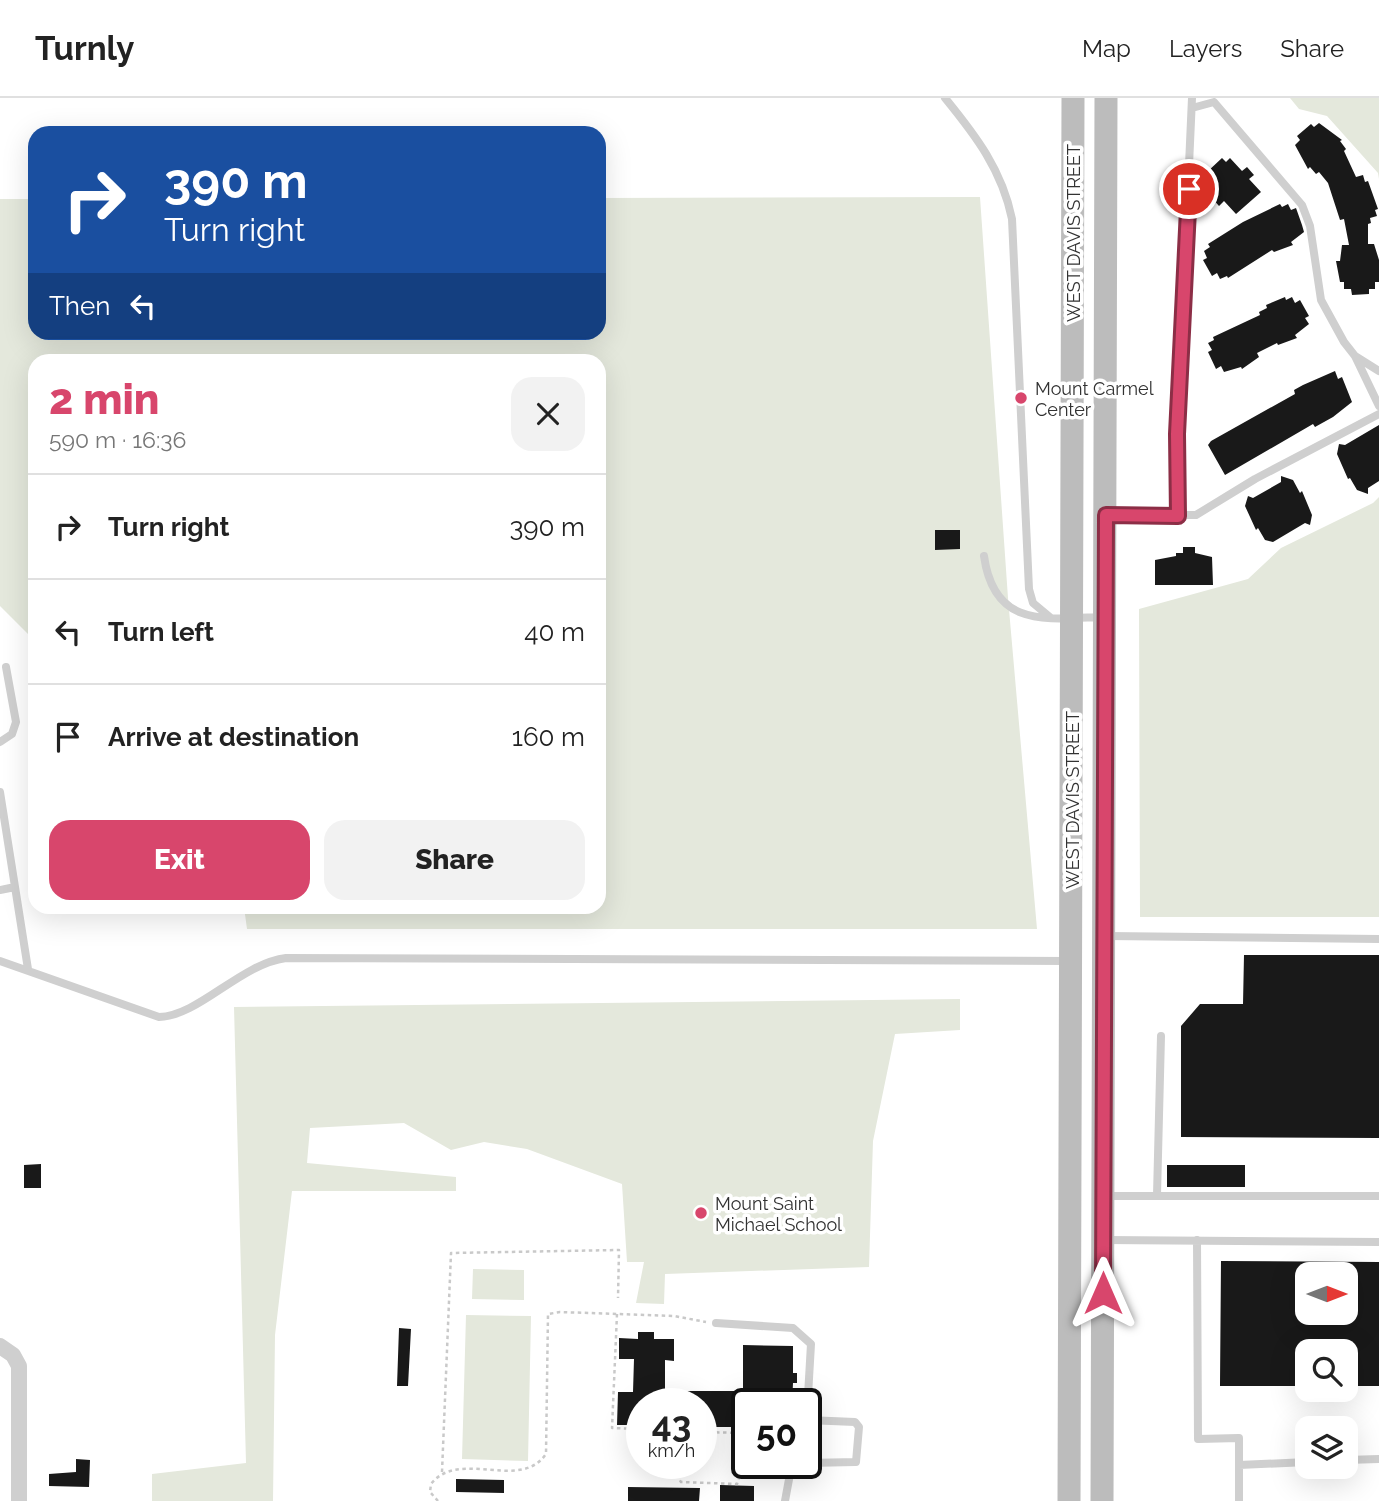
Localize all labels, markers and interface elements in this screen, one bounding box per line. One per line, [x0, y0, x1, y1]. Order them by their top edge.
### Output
text: Turnly [35, 29, 134, 68]
text: Map [1082, 34, 1131, 63]
text: Layers [1169, 34, 1242, 63]
text: Share [1280, 34, 1344, 63]
street label: WEST DAVIS STREET [1063, 144, 1084, 322]
text: 390 m [164, 152, 308, 209]
icon: right [49, 154, 140, 245]
pin [1159, 159, 1219, 219]
icon: arrive [1170, 170, 1208, 208]
text: Turn right [164, 211, 305, 248]
icon: left [124, 287, 162, 325]
text: Then [49, 291, 110, 321]
text: 2 min [49, 375, 159, 424]
button: close [511, 377, 585, 451]
place label: Mount Carmel Center [1035, 378, 1154, 420]
marker: Mount Carmel Center [1013, 390, 1029, 406]
text: 590 m · 16:36 [49, 426, 186, 453]
icon: right [49, 508, 87, 546]
text: Turn right [108, 512, 229, 542]
text: 390 m [509, 512, 585, 542]
icon: left [49, 613, 87, 651]
text: Turn left [108, 617, 214, 647]
text: 40 m [524, 617, 585, 647]
street label: WEST DAVIS STREET [1062, 711, 1083, 889]
icon: arrive [49, 718, 87, 756]
text: Arrive at destination [108, 722, 359, 752]
text: 160 m [512, 722, 585, 752]
button: Exit [49, 820, 310, 900]
button: Share [324, 820, 585, 900]
place label: Mount Saint Michael School [715, 1193, 842, 1235]
marker: Mount Saint Michael School [693, 1205, 709, 1221]
position arrow [1066, 1256, 1140, 1330]
north arrow [1295, 1262, 1358, 1325]
map controls [1295, 1262, 1358, 1479]
button: search [1295, 1339, 1358, 1402]
speed limit sign: 50 [731, 1388, 822, 1479]
text: 43 [652, 1404, 691, 1445]
button: layers [1295, 1416, 1358, 1479]
text: km/h [648, 1440, 695, 1461]

